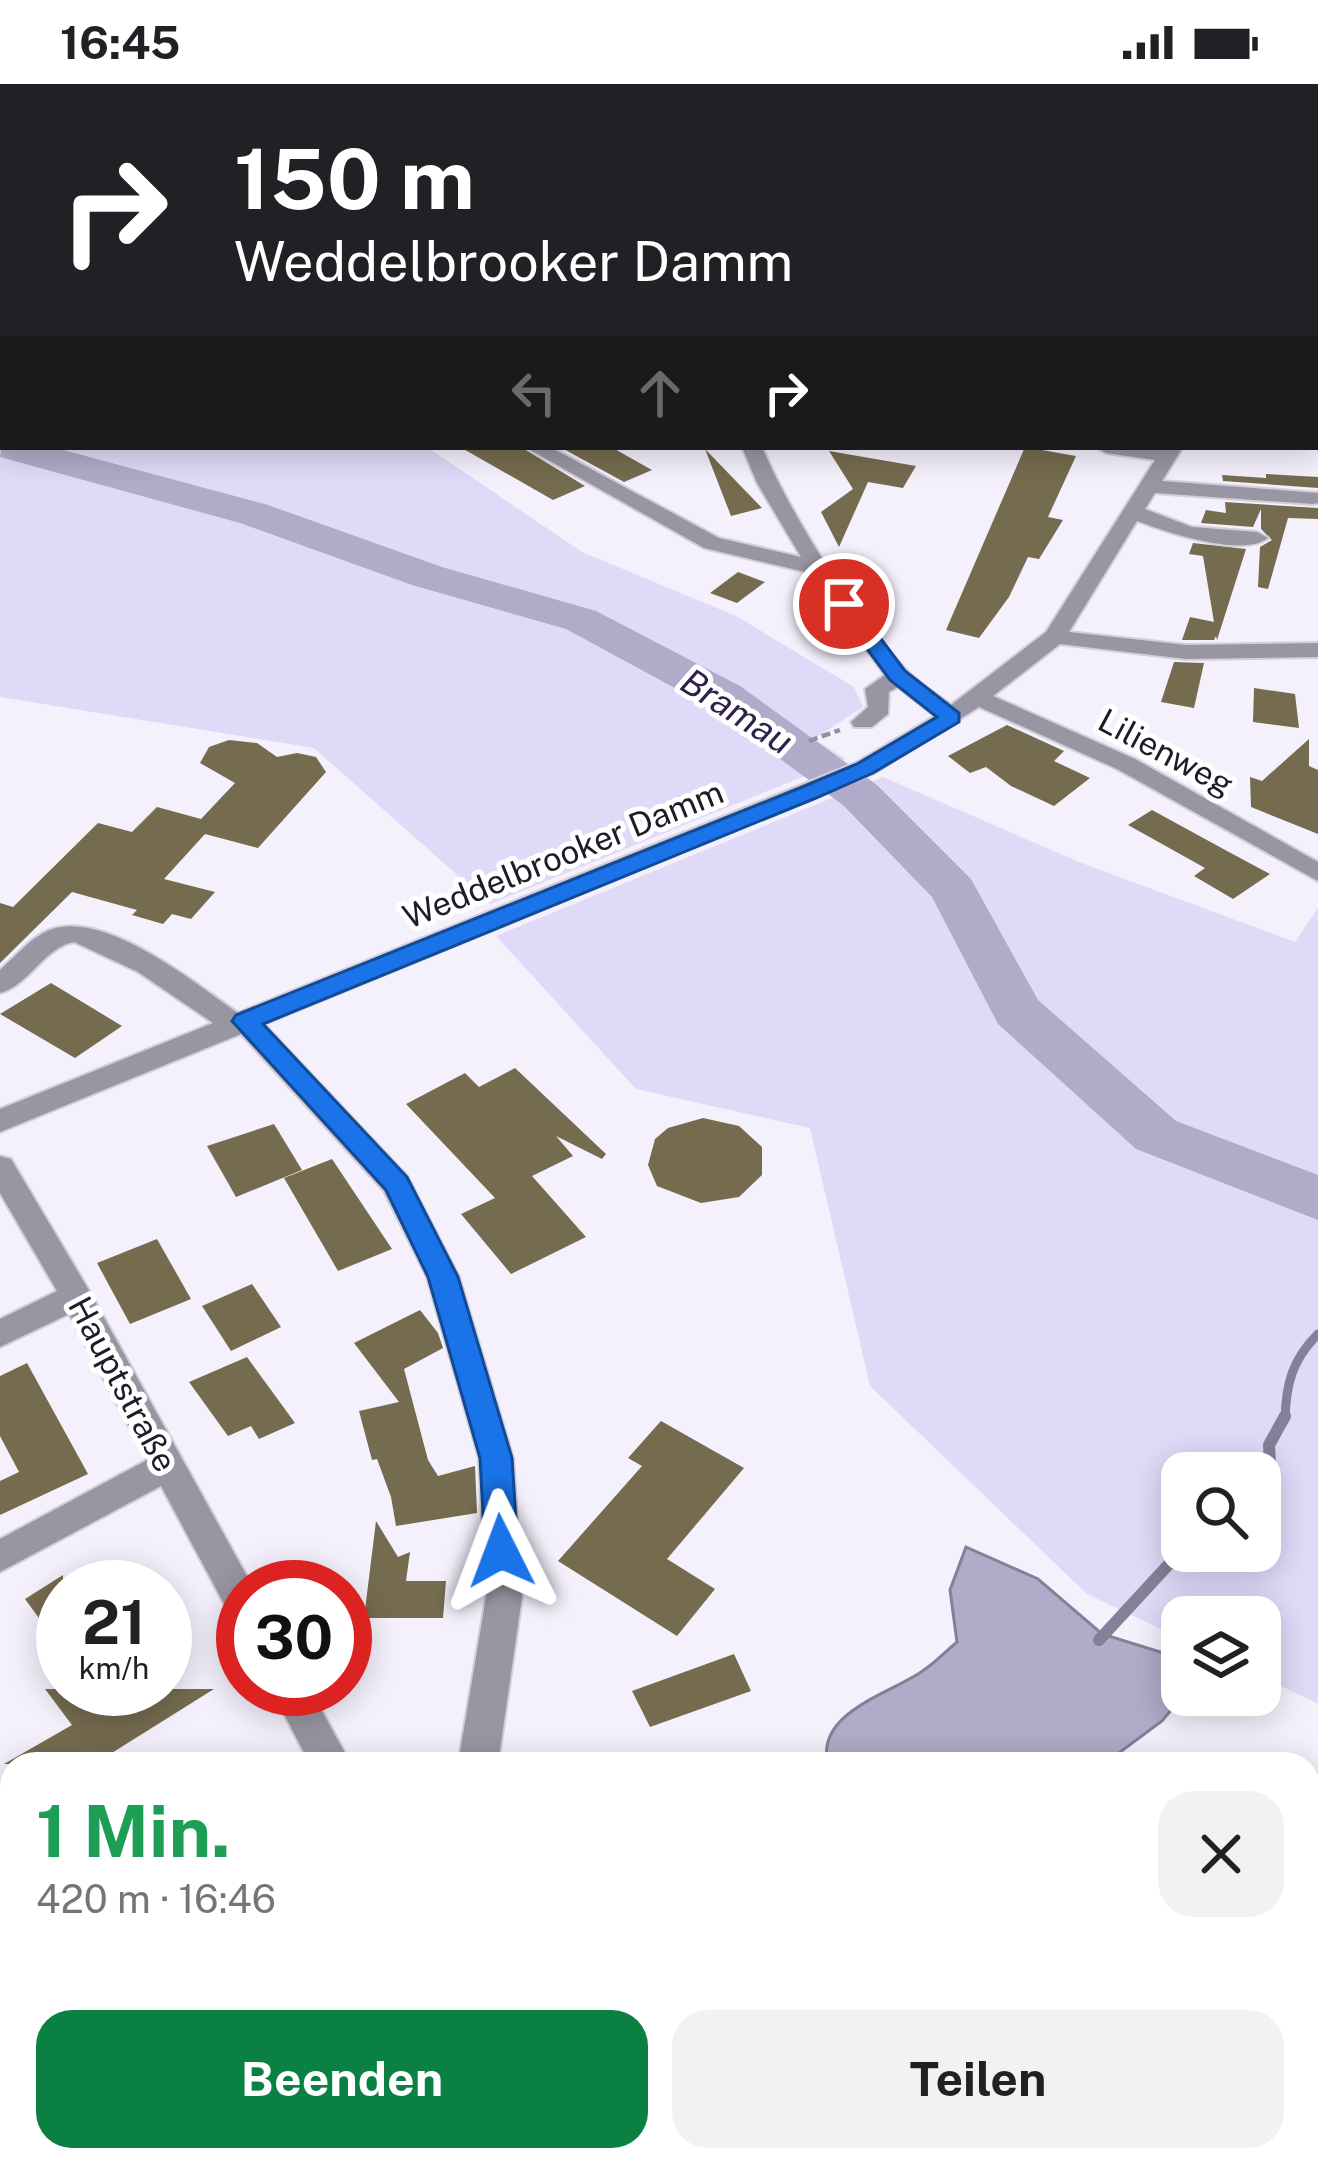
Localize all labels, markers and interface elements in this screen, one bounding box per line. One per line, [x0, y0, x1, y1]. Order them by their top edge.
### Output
text: 16:45 [60, 16, 180, 69]
text: 150 m [234, 129, 475, 228]
icon: right [36, 132, 192, 288]
text: Weddelbrooker Damm [234, 230, 793, 293]
icon: left [501, 360, 567, 426]
icon: ahead [627, 360, 693, 426]
icon: right [753, 360, 819, 426]
pin [793, 553, 895, 655]
icon: arrive [811, 571, 877, 637]
water label: Bramau [673, 659, 801, 763]
street label: Lilienweg [1092, 701, 1240, 803]
street label: Weddelbrooker Damm [397, 772, 729, 936]
street label: Hauptstraße [61, 1290, 185, 1478]
map controls [1161, 1452, 1281, 1716]
button: search [1161, 1452, 1281, 1572]
position arrow [438, 1488, 564, 1614]
speed limit sign: 30 [216, 1560, 372, 1716]
text: 21 [82, 1587, 146, 1658]
button: layers [1161, 1596, 1281, 1716]
text: km/h [79, 1650, 149, 1686]
text: 1 Min. [36, 1789, 231, 1873]
button: close [1158, 1791, 1284, 1917]
text: 420 m · 16:46 [36, 1876, 276, 1922]
button: Beenden [36, 2010, 648, 2148]
button: Teilen [672, 2010, 1284, 2148]

